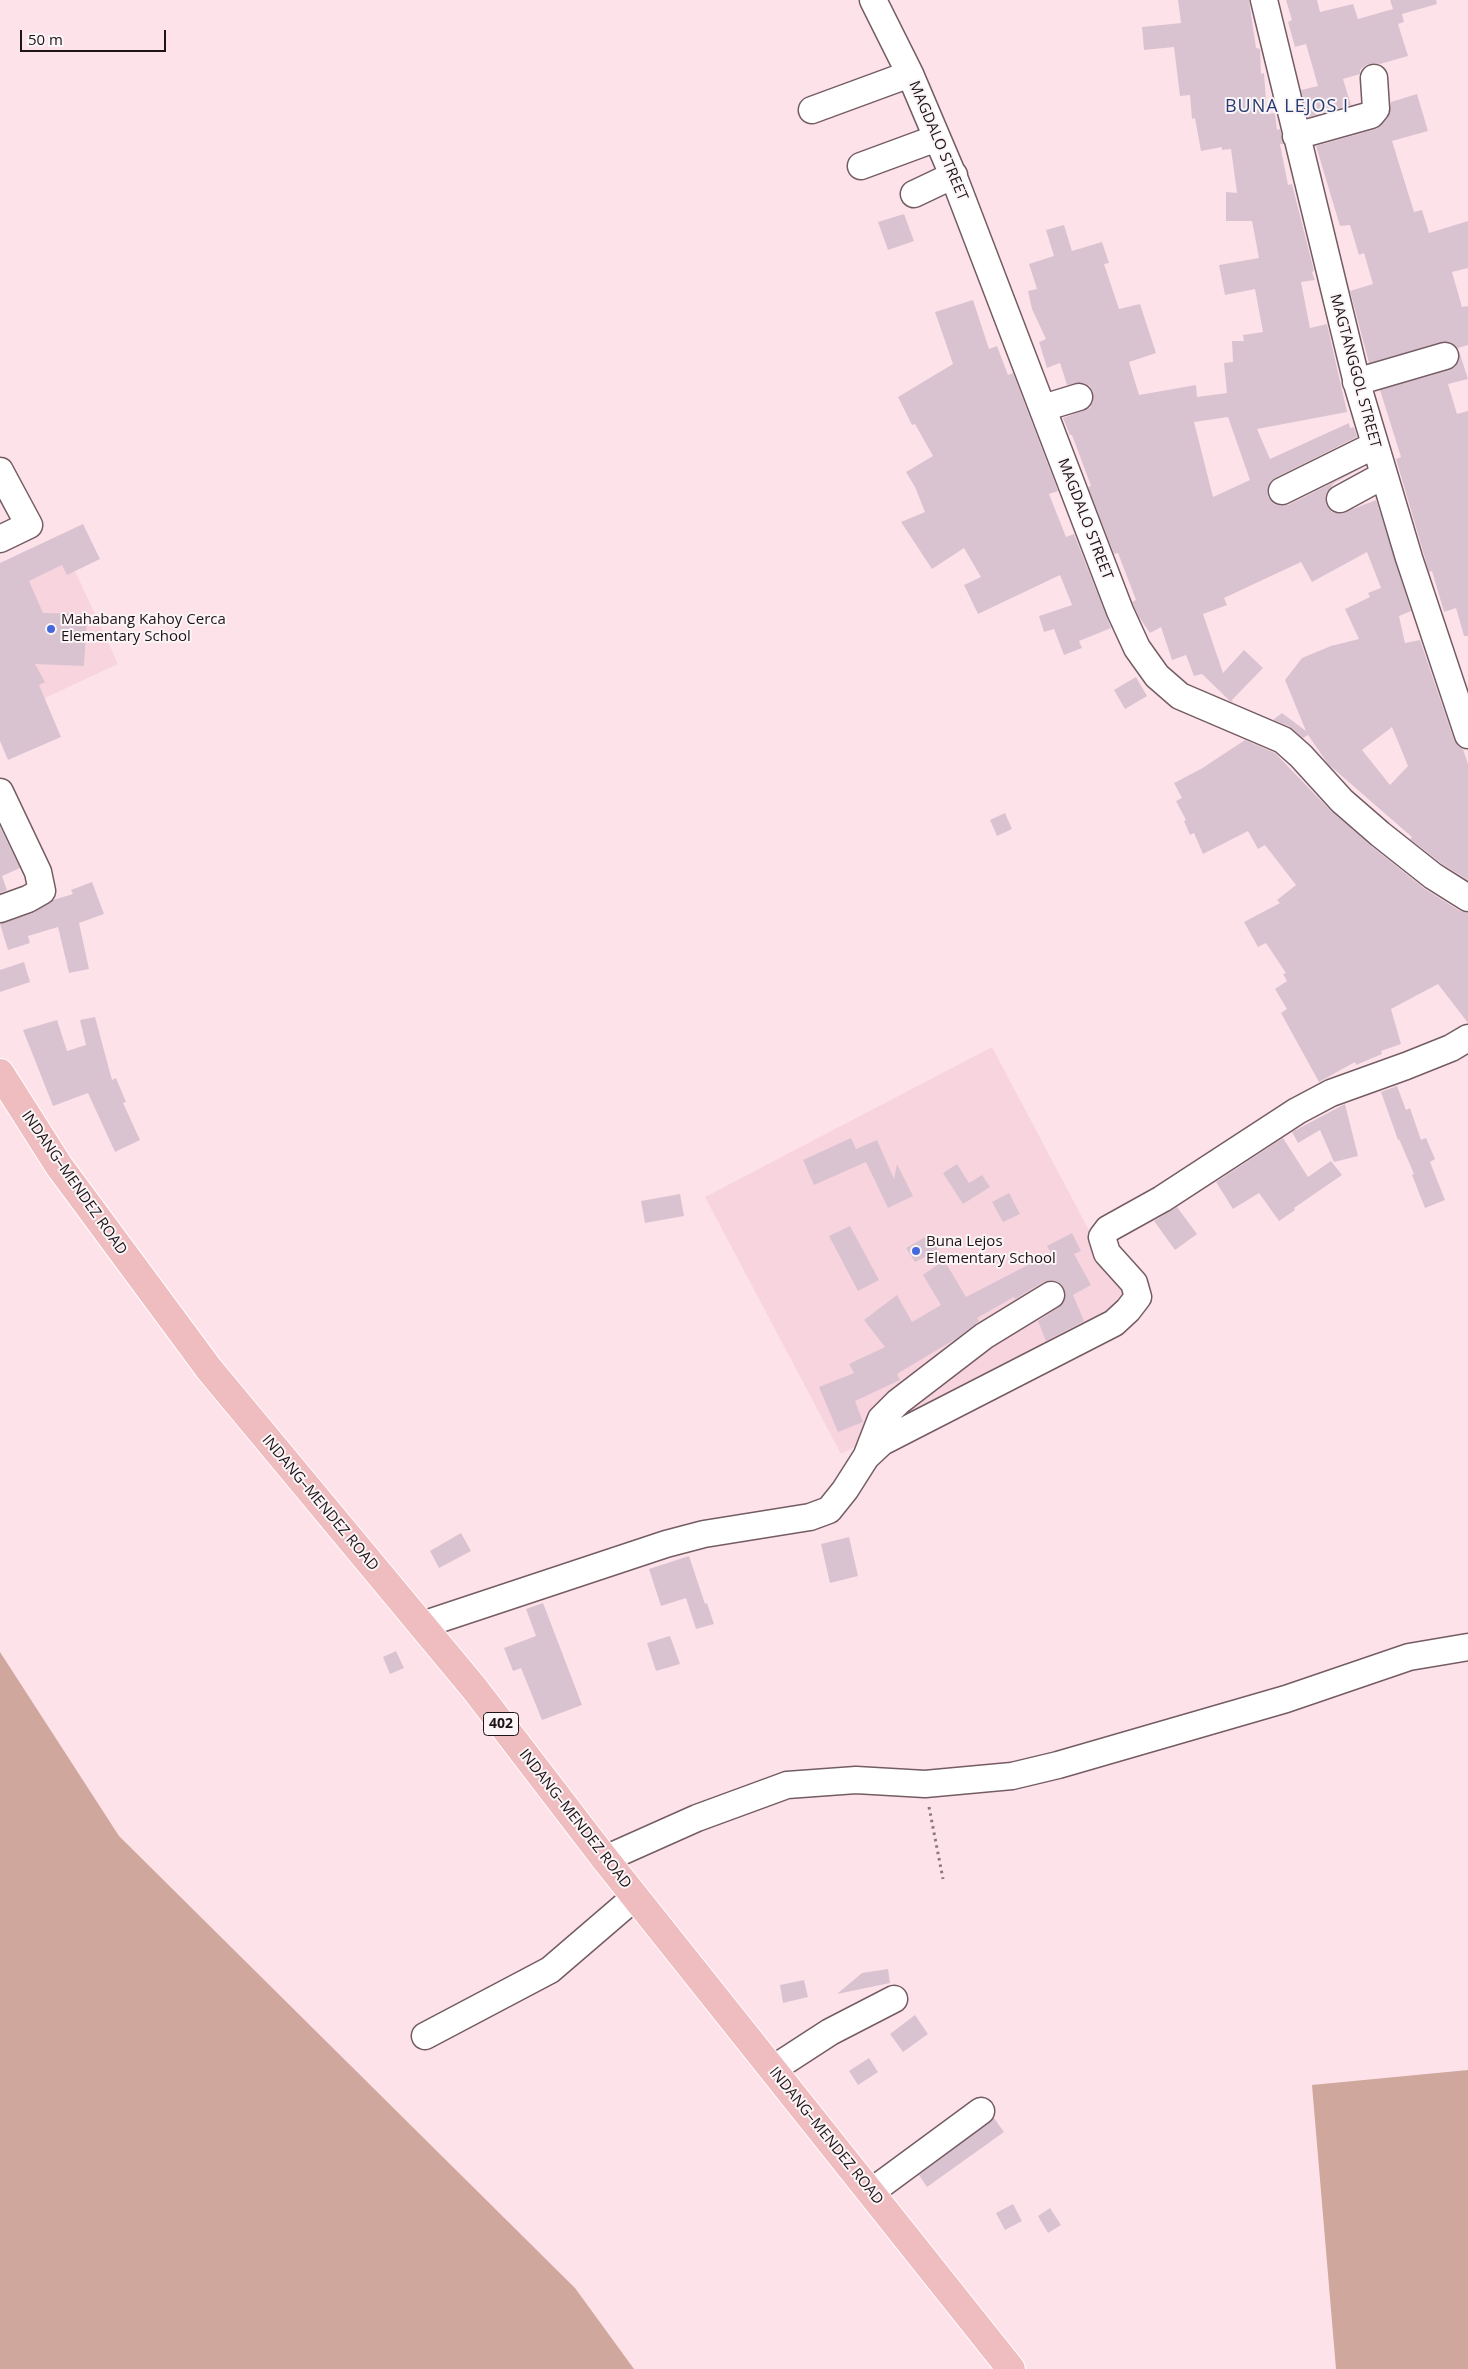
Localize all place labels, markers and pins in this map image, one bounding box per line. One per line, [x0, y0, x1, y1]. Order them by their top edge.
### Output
place label: Mahabang Kahoy Cerca Elementary School [61, 611, 226, 646]
marker: Mahabang Kahoy Cerca Elementary School [45, 623, 57, 635]
place label: Buna Lejos Elementary School [926, 1233, 1056, 1268]
marker: Buna Lejos Elementary School [910, 1245, 922, 1257]

